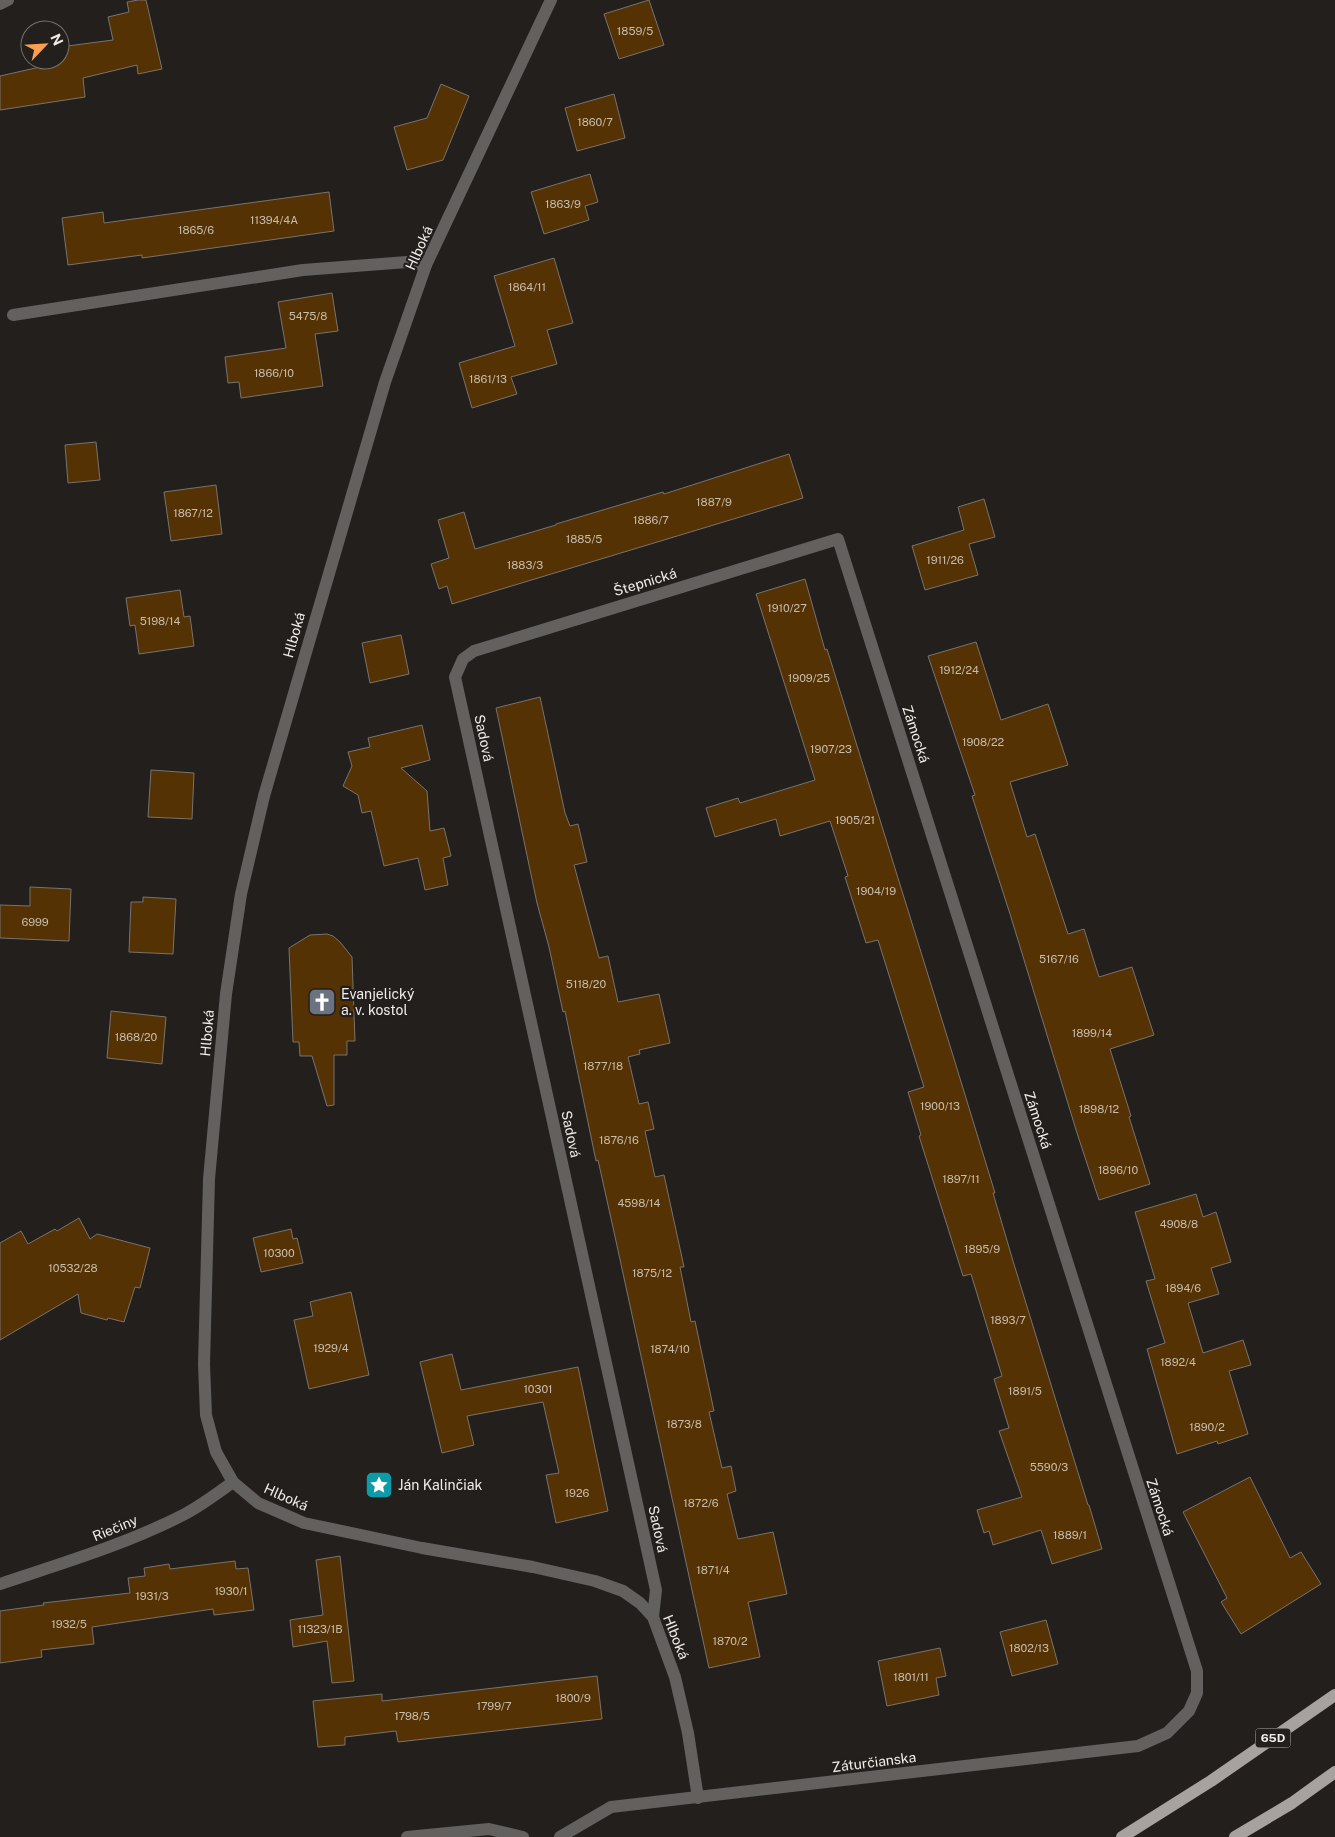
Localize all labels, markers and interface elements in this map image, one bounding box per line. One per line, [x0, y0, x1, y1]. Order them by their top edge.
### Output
north arrow [20, 20, 70, 70]
house number: 1859/5 [617, 25, 653, 37]
text: N [47, 31, 66, 48]
house number: 1860/7 [577, 116, 613, 128]
house number: 1863/9 [545, 198, 581, 210]
house number: 11394/4A [250, 214, 298, 226]
street label: Hlboká [402, 223, 436, 273]
house number: 1865/6 [178, 224, 214, 236]
house number: 1864/11 [508, 281, 546, 293]
house number: 5475/8 [289, 310, 327, 322]
house number: 1866/10 [254, 367, 294, 379]
house number: 1861/13 [469, 373, 507, 385]
house number: 1887/9 [696, 496, 732, 508]
house number: 1867/12 [173, 507, 213, 519]
house number: 1886/7 [633, 514, 669, 526]
house number: 1885/5 [566, 533, 602, 545]
house number: 1911/26 [926, 554, 964, 566]
house number: 1883/3 [507, 559, 543, 571]
street label: Štepnická [611, 564, 678, 599]
house number: 1910/27 [767, 602, 807, 614]
street label: Hlboká [280, 610, 308, 660]
house number: 5198/14 [140, 615, 180, 627]
house number: 1912/24 [939, 664, 979, 676]
house number: 1909/25 [788, 672, 830, 684]
street label: Zámocká [899, 703, 933, 765]
street label: Sadová [471, 713, 497, 763]
house number: 1908/22 [962, 736, 1004, 748]
house number: 1907/23 [810, 743, 852, 755]
house number: 1905/21 [835, 814, 875, 826]
house number: 1904/19 [856, 885, 896, 897]
house number: 6999 [21, 916, 49, 928]
house number: 5167/16 [1039, 953, 1079, 965]
house number: 5118/20 [566, 978, 606, 990]
place label: Evanjelický a. v. kostol [341, 986, 415, 1018]
church icon: Evanjelický a. v. kostol [307, 987, 337, 1017]
street label: Hlboká [197, 1009, 217, 1057]
house number: 1899/14 [1072, 1027, 1112, 1039]
house number: 1868/20 [115, 1031, 158, 1043]
house number: 1877/18 [583, 1060, 623, 1072]
street label: Zámocká [1021, 1089, 1055, 1151]
house number: 1900/13 [920, 1100, 960, 1112]
house number: 1898/12 [1079, 1103, 1120, 1115]
street label: Sadová [558, 1109, 584, 1159]
house number: 1876/16 [599, 1134, 639, 1146]
house number: 1896/10 [1098, 1164, 1138, 1176]
house number: 1897/11 [942, 1173, 980, 1185]
house number: 4598/14 [617, 1197, 661, 1209]
house number: 4908/8 [1160, 1218, 1198, 1230]
house number: 1895/9 [964, 1243, 1000, 1255]
house number: 10300 [263, 1247, 295, 1259]
house number: 10532/28 [48, 1262, 98, 1274]
house number: 1875/12 [632, 1267, 672, 1279]
house number: 1894/6 [1165, 1282, 1201, 1294]
house number: 1893/7 [990, 1314, 1026, 1326]
house number: 1929/4 [313, 1342, 349, 1354]
house number: 1874/10 [650, 1343, 690, 1355]
house number: 1892/4 [1160, 1356, 1196, 1368]
house number: 10301 [523, 1383, 553, 1395]
house number: 1891/5 [1008, 1385, 1042, 1397]
house number: 1873/8 [666, 1418, 702, 1430]
house number: 1890/2 [1189, 1421, 1225, 1433]
house number: 5590/3 [1030, 1461, 1068, 1473]
place icon: Ján Kalinčiak [364, 1470, 394, 1500]
street label: Zámocká [1143, 1476, 1177, 1538]
place label: Ján Kalinčiak [398, 1477, 482, 1493]
street label: Hlboká [261, 1480, 311, 1514]
house number: 1926 [565, 1487, 590, 1499]
house number: 1872/6 [683, 1497, 719, 1509]
street label: Sadová [645, 1504, 671, 1554]
street label: Riečiny [90, 1512, 140, 1544]
house number: 1889/1 [1053, 1529, 1087, 1541]
house number: 1871/4 [696, 1564, 730, 1576]
house number: 1930/1 [214, 1585, 248, 1597]
house number: 1931/3 [135, 1590, 169, 1602]
street label: Hlboká [660, 1612, 692, 1662]
house number: 1932/5 [51, 1618, 87, 1630]
house number: 11323/1B [297, 1623, 343, 1635]
house number: 1870/2 [713, 1635, 748, 1647]
house number: 1802/13 [1009, 1642, 1049, 1654]
house number: 1801/11 [893, 1671, 929, 1683]
house number: 1800/9 [555, 1692, 591, 1704]
house number: 1799/7 [477, 1700, 512, 1712]
house number: 1798/5 [394, 1710, 430, 1722]
road number: 65D [1256, 1729, 1290, 1748]
street label: Záturčianska [831, 1749, 917, 1775]

